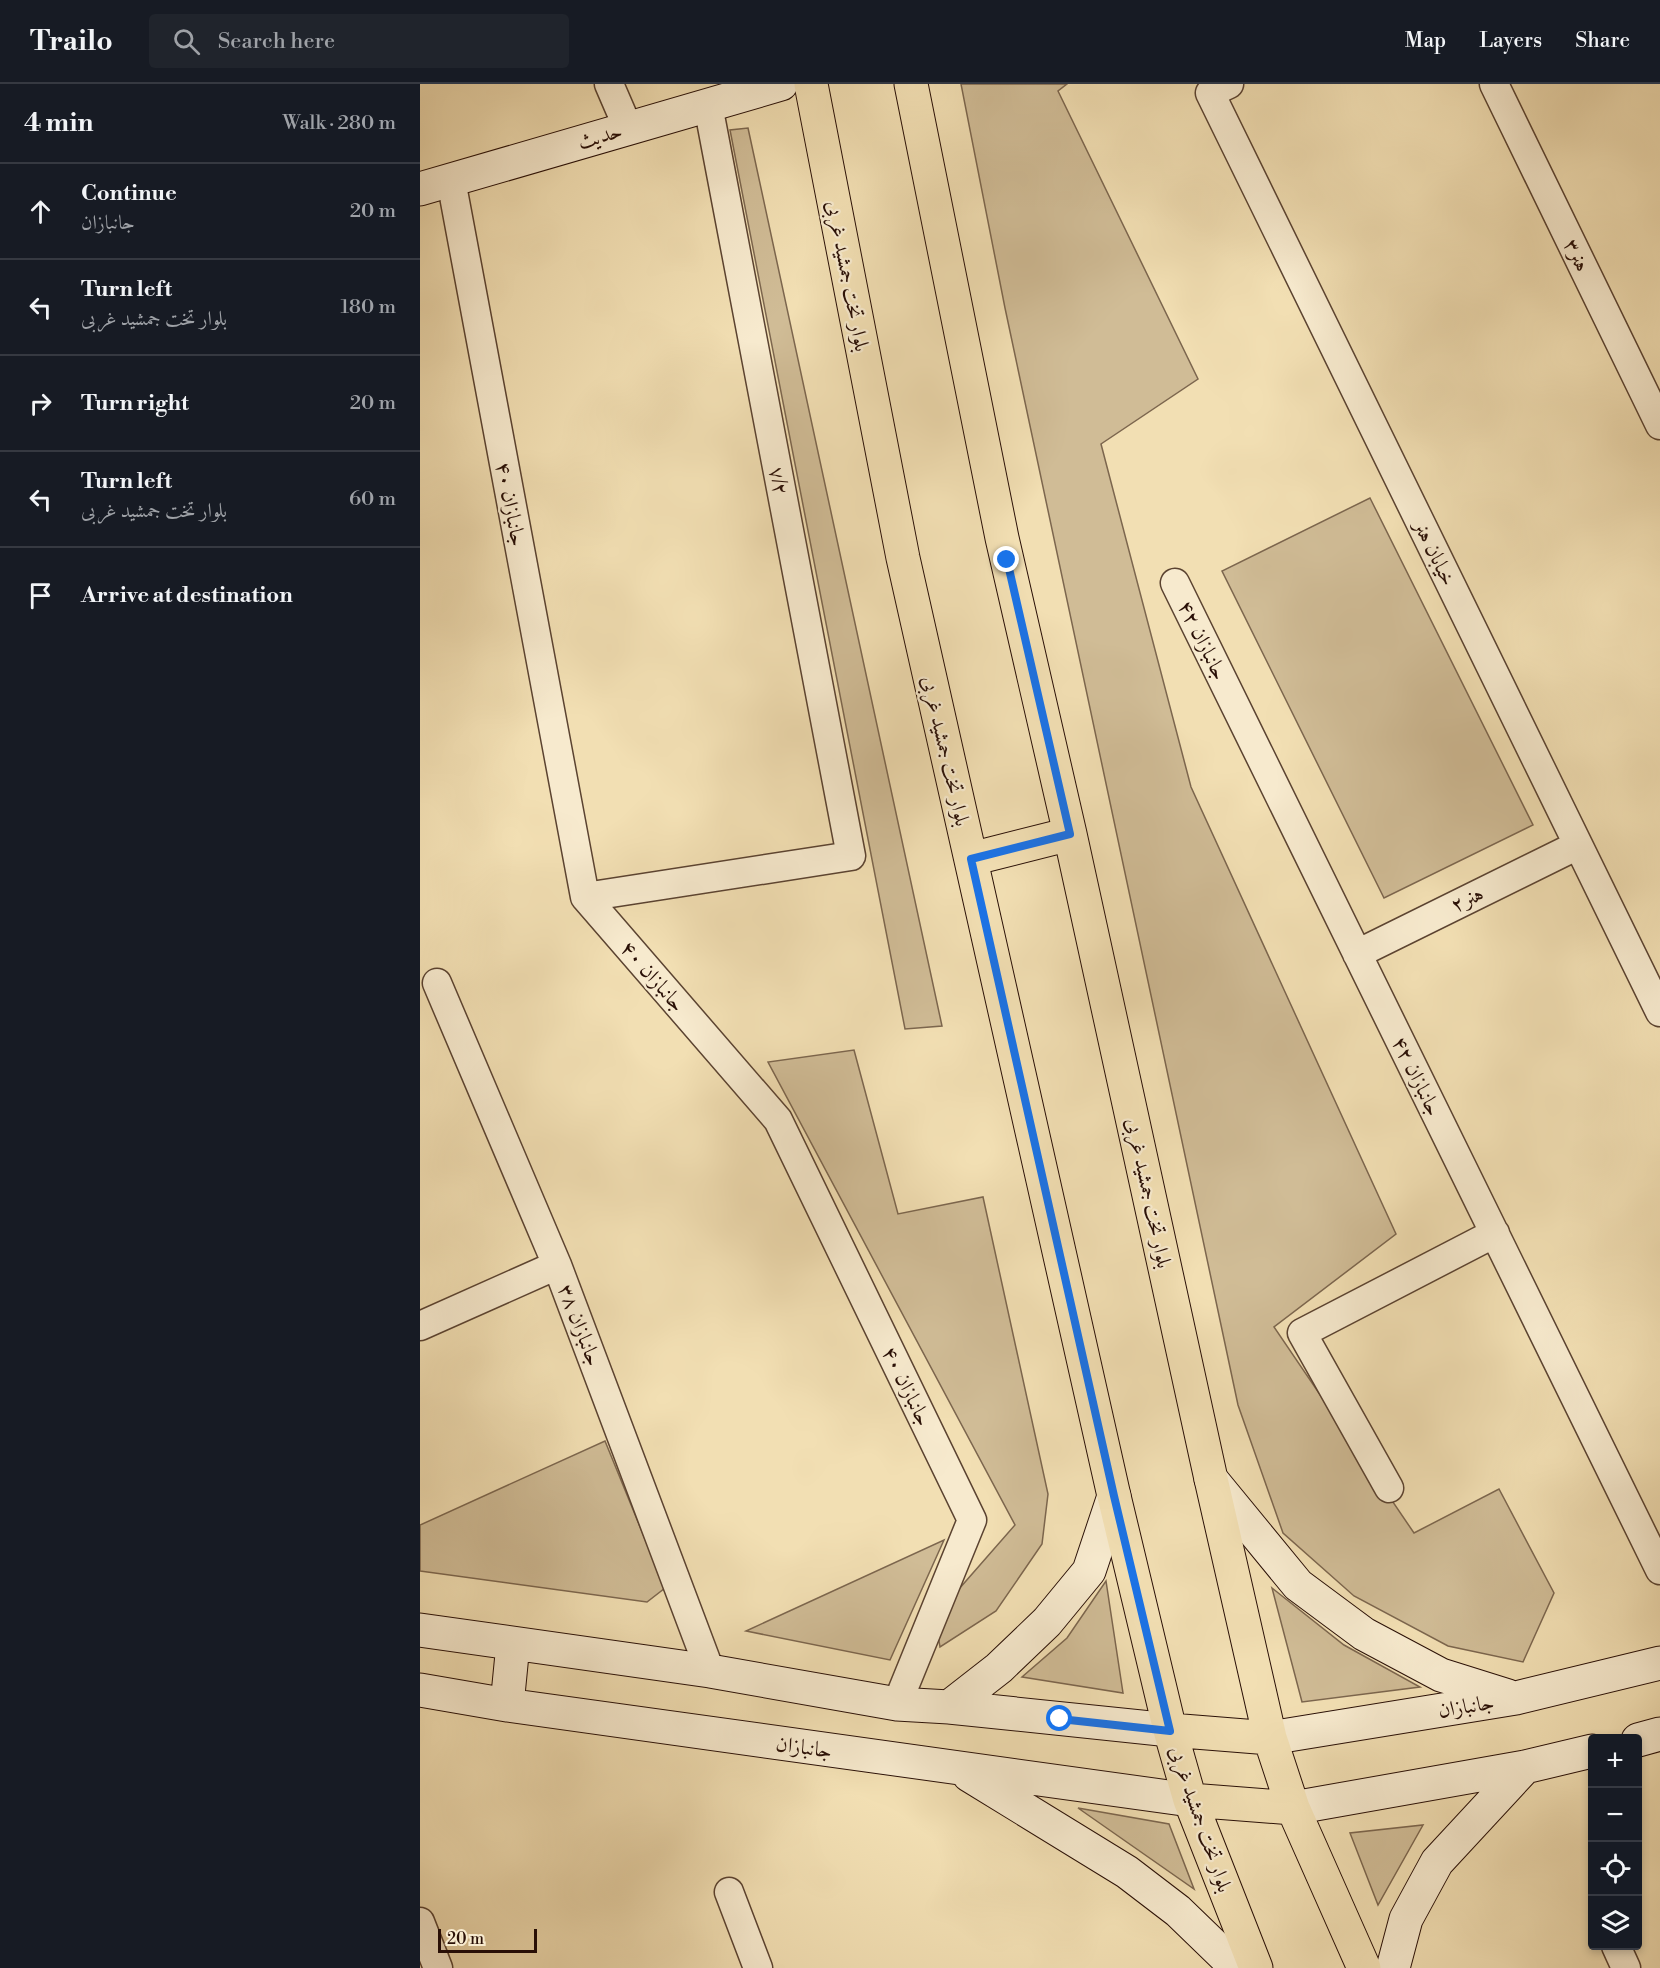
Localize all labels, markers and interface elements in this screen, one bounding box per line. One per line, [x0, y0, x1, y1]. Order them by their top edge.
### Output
search box [149, 14, 569, 68]
text: Trailo [30, 24, 113, 59]
icon: search [170, 25, 203, 58]
text: Search here [218, 28, 335, 55]
text: Map [1405, 28, 1446, 54]
text: Layers [1479, 28, 1542, 54]
text: Share [1575, 28, 1630, 54]
text: 4 min [24, 107, 94, 139]
text: Walk · 280 m [283, 111, 396, 136]
street label: حدیث [575, 118, 626, 156]
text: Continue [81, 180, 177, 207]
icon: ahead [24, 195, 57, 228]
street label: بلوار تخت جمشید غربی [819, 198, 874, 354]
text: 20 m [350, 199, 396, 224]
text: جانبازان [81, 211, 135, 236]
street label: هنر۳ [1557, 235, 1595, 276]
text: Turn left [81, 276, 172, 303]
icon: left [24, 291, 57, 324]
text: 180 m [341, 295, 396, 320]
text: بلوار تخت جمشید غربی [81, 307, 227, 332]
icon: right [24, 387, 57, 420]
text: Turn right [81, 390, 189, 417]
text: 20 m [350, 391, 396, 416]
street label: ۴۰ جانبازان [489, 460, 531, 549]
street label: ۷/۲ [763, 465, 794, 498]
text: Turn left [81, 468, 172, 495]
icon: left [24, 483, 57, 516]
text: 60 m [349, 487, 396, 512]
text: بلوار تخت جمشید غربی [81, 499, 227, 524]
street label: خیابان هنر [1406, 515, 1461, 591]
route end [993, 546, 1019, 572]
icon: arrive [24, 579, 57, 612]
text: Arrive at destination [81, 582, 293, 609]
street label: ۴۲ جانبازان [1172, 596, 1233, 685]
street label: بلوار تخت جمشید غربی [914, 674, 975, 829]
street label: هنر۲ [1447, 881, 1488, 919]
street label: ۴۰ جانبازان [614, 936, 690, 1017]
street label: ۴۲ جانبازان [1386, 1032, 1447, 1121]
street label: بلوار تخت جمشید غربی [1118, 1115, 1177, 1271]
street label: ۳۸ جانبازان [552, 1281, 607, 1370]
street label: ۴۰ جانبازان [876, 1342, 937, 1431]
street label: جانبازان [1436, 1690, 1496, 1724]
route start [1046, 1705, 1072, 1731]
street label: جانبازان [774, 1731, 834, 1765]
map controls [1588, 1734, 1642, 1950]
button: + [1588, 1734, 1642, 1788]
street label: بلوار تخت جمشید غربی [1162, 1743, 1237, 1896]
button: − [1588, 1788, 1642, 1842]
button: locate [1588, 1842, 1642, 1896]
button: layers [1588, 1896, 1642, 1950]
scale bar [438, 1926, 537, 1954]
text: 20 m [447, 1929, 484, 1949]

